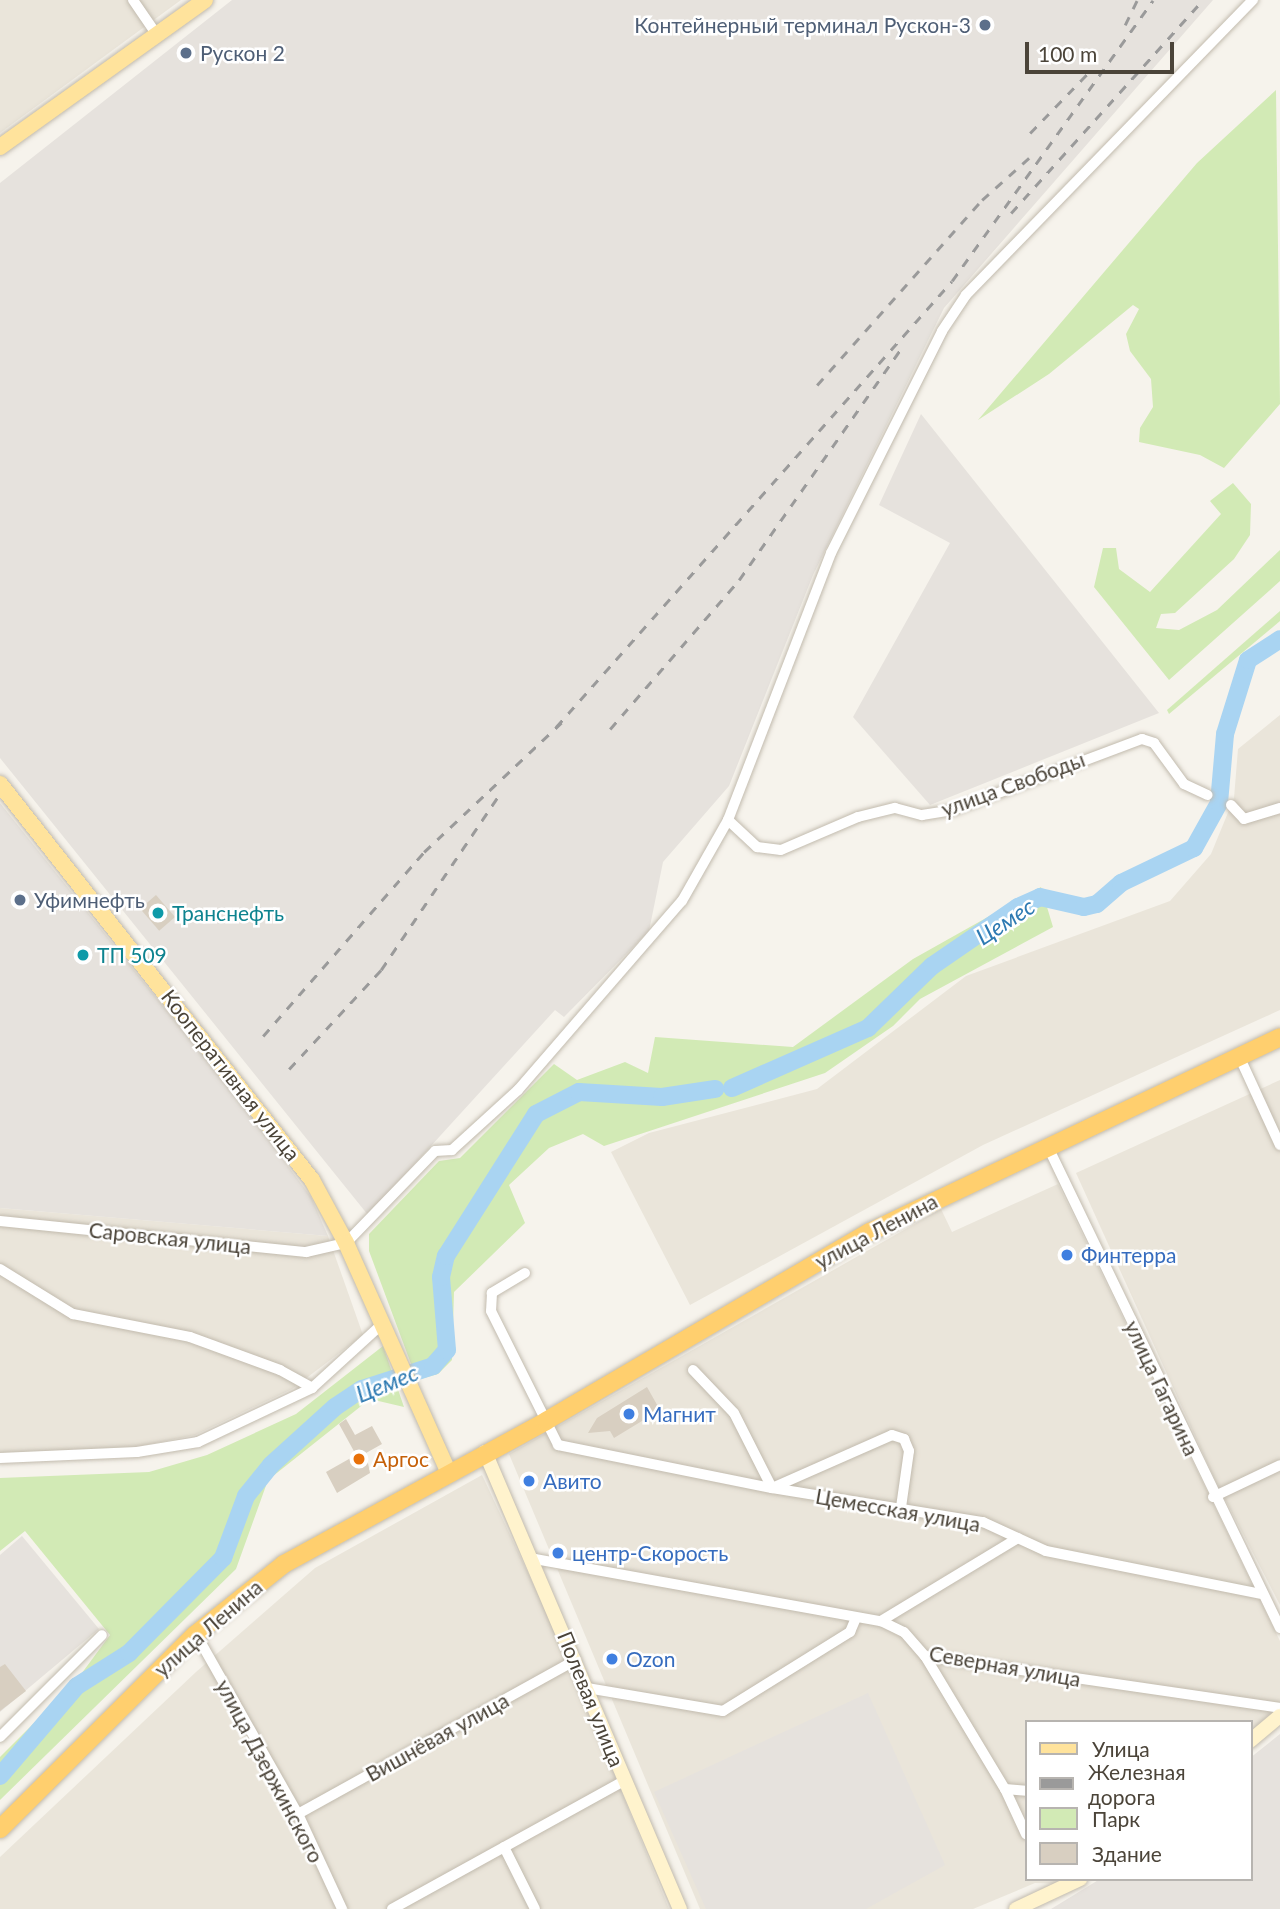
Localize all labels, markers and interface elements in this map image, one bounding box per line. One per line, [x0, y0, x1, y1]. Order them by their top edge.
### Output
place label: Контейнерный терминал Рускон-3 [634, 12, 971, 38]
marker: Контейнерный терминал Рускон-3 [977, 17, 993, 33]
scale bar [1028, 28, 1177, 72]
place label: Рускон 2 [200, 40, 285, 66]
text: 100 m [1038, 41, 1097, 66]
marker: Рускон 2 [178, 45, 194, 61]
street label: улица Свободы [938, 746, 1088, 822]
place label: Уфимнефть [34, 887, 145, 913]
marker: Уфимнефть [12, 892, 28, 908]
water label: Цемес [970, 892, 1040, 950]
place label: Транснефть [172, 900, 284, 926]
marker: Транснефть [150, 905, 166, 921]
place label: ТП 509 [97, 942, 167, 968]
marker: ТП 509 [75, 947, 91, 963]
street label: Кооперативная улица [156, 984, 306, 1166]
street label: улица Ленина [811, 1188, 941, 1274]
street label: Саровская улица [88, 1217, 252, 1259]
place label: Финтерра [1081, 1242, 1176, 1268]
marker: Финтерра [1059, 1247, 1075, 1263]
street label: улица Гагарина [1120, 1316, 1204, 1460]
water label: Цемес [352, 1358, 422, 1408]
place label: Магнит [643, 1401, 716, 1427]
marker: Магнит [621, 1406, 637, 1422]
place label: Аргос [373, 1446, 429, 1472]
marker: Аргос [351, 1451, 367, 1467]
place label: Авито [543, 1468, 602, 1494]
marker: Авито [521, 1473, 537, 1489]
street label: Цемесская улица [814, 1483, 982, 1537]
place label: центр-Скорость [572, 1540, 728, 1566]
marker: центр-Скорость [550, 1545, 566, 1561]
street label: улица Ленина [149, 1574, 267, 1682]
street label: Полевая улица [552, 1628, 630, 1770]
street label: Северная улица [927, 1640, 1083, 1692]
place label: Ozon [626, 1646, 675, 1672]
marker: Ozon [604, 1651, 620, 1667]
street label: улица Дзержинского [211, 1675, 329, 1867]
street label: Вишнёвая улица [361, 1687, 513, 1787]
legend [1024, 1720, 1252, 1881]
text: Улица [1092, 1736, 1150, 1761]
text: Железная дорога [1088, 1759, 1186, 1809]
text: Парк [1092, 1806, 1140, 1831]
text: Здание [1092, 1841, 1162, 1866]

